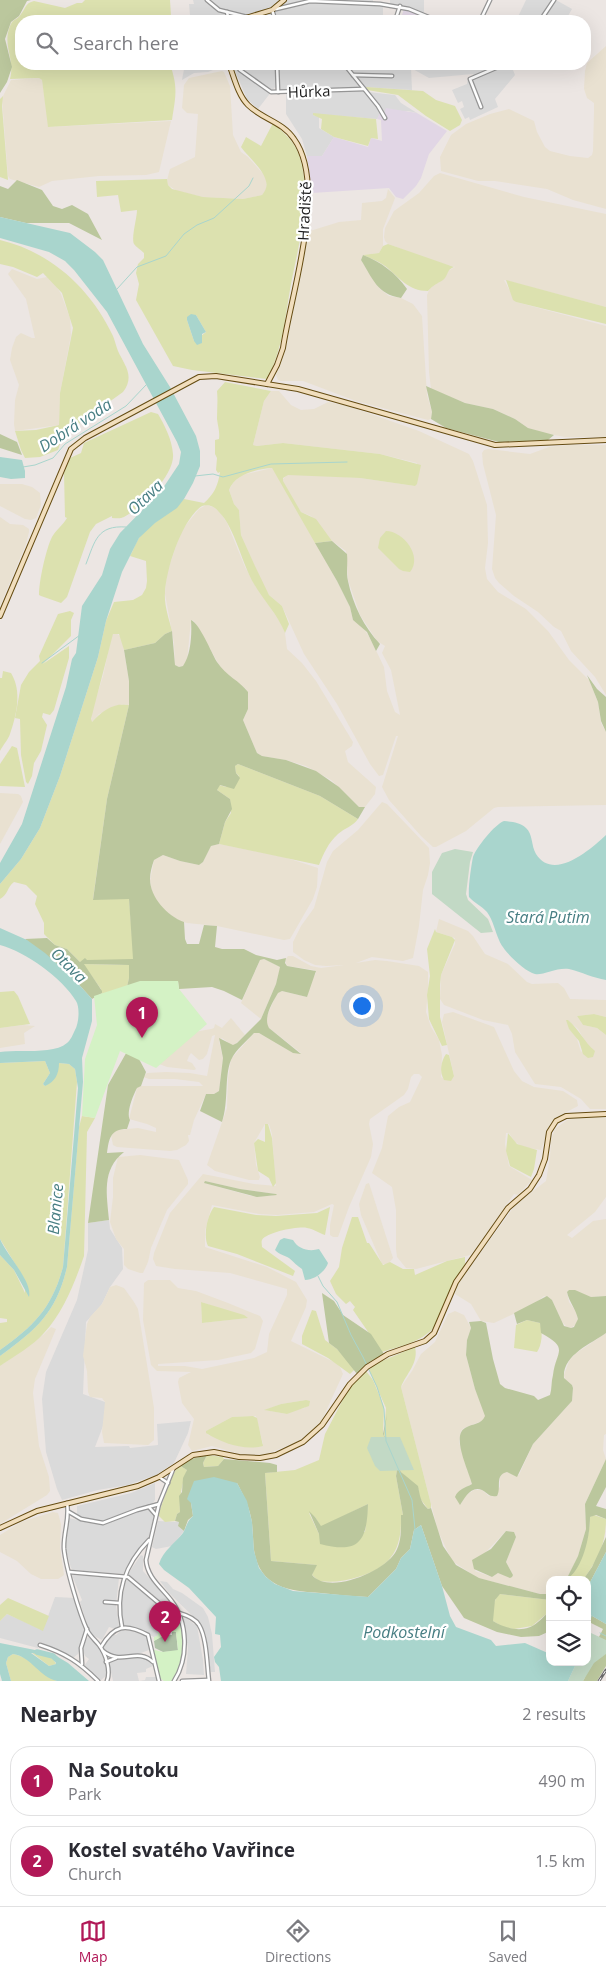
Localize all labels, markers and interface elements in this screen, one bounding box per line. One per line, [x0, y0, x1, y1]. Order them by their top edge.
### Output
search box [15, 15, 591, 70]
icon: search [33, 29, 61, 57]
text: Search here [73, 30, 179, 56]
street label: Hůrka [287, 80, 331, 102]
street label: Hradiště [292, 181, 316, 241]
water label: Dobrá voda [34, 393, 116, 457]
water label: Otava [122, 474, 168, 520]
water label: Stará Putim [506, 906, 590, 928]
water label: Otava [46, 942, 92, 988]
your location [349, 993, 375, 1019]
pin: 1 [126, 997, 158, 1038]
water label: Blanice [42, 1183, 68, 1235]
map controls [546, 1576, 591, 1666]
button: locate [546, 1576, 591, 1621]
pin: 2 [149, 1601, 181, 1642]
water label: Podkostelní [363, 1621, 447, 1643]
button: layers [546, 1621, 591, 1666]
text: Nearby [20, 1700, 97, 1728]
text: 2 results [522, 1703, 586, 1725]
text: Na Soutoku [68, 1757, 179, 1783]
text: 1 [32, 1770, 42, 1792]
text: 490 m [539, 1770, 585, 1792]
text: Park [68, 1783, 101, 1805]
text: Kostel svatého Vavřince [68, 1837, 295, 1863]
text: 2 [32, 1850, 42, 1872]
text: 1.5 km [535, 1850, 585, 1872]
text: Church [68, 1863, 122, 1885]
tab: Map [79, 1917, 108, 1966]
tab: Directions [265, 1917, 331, 1966]
tab: Saved [488, 1917, 527, 1966]

